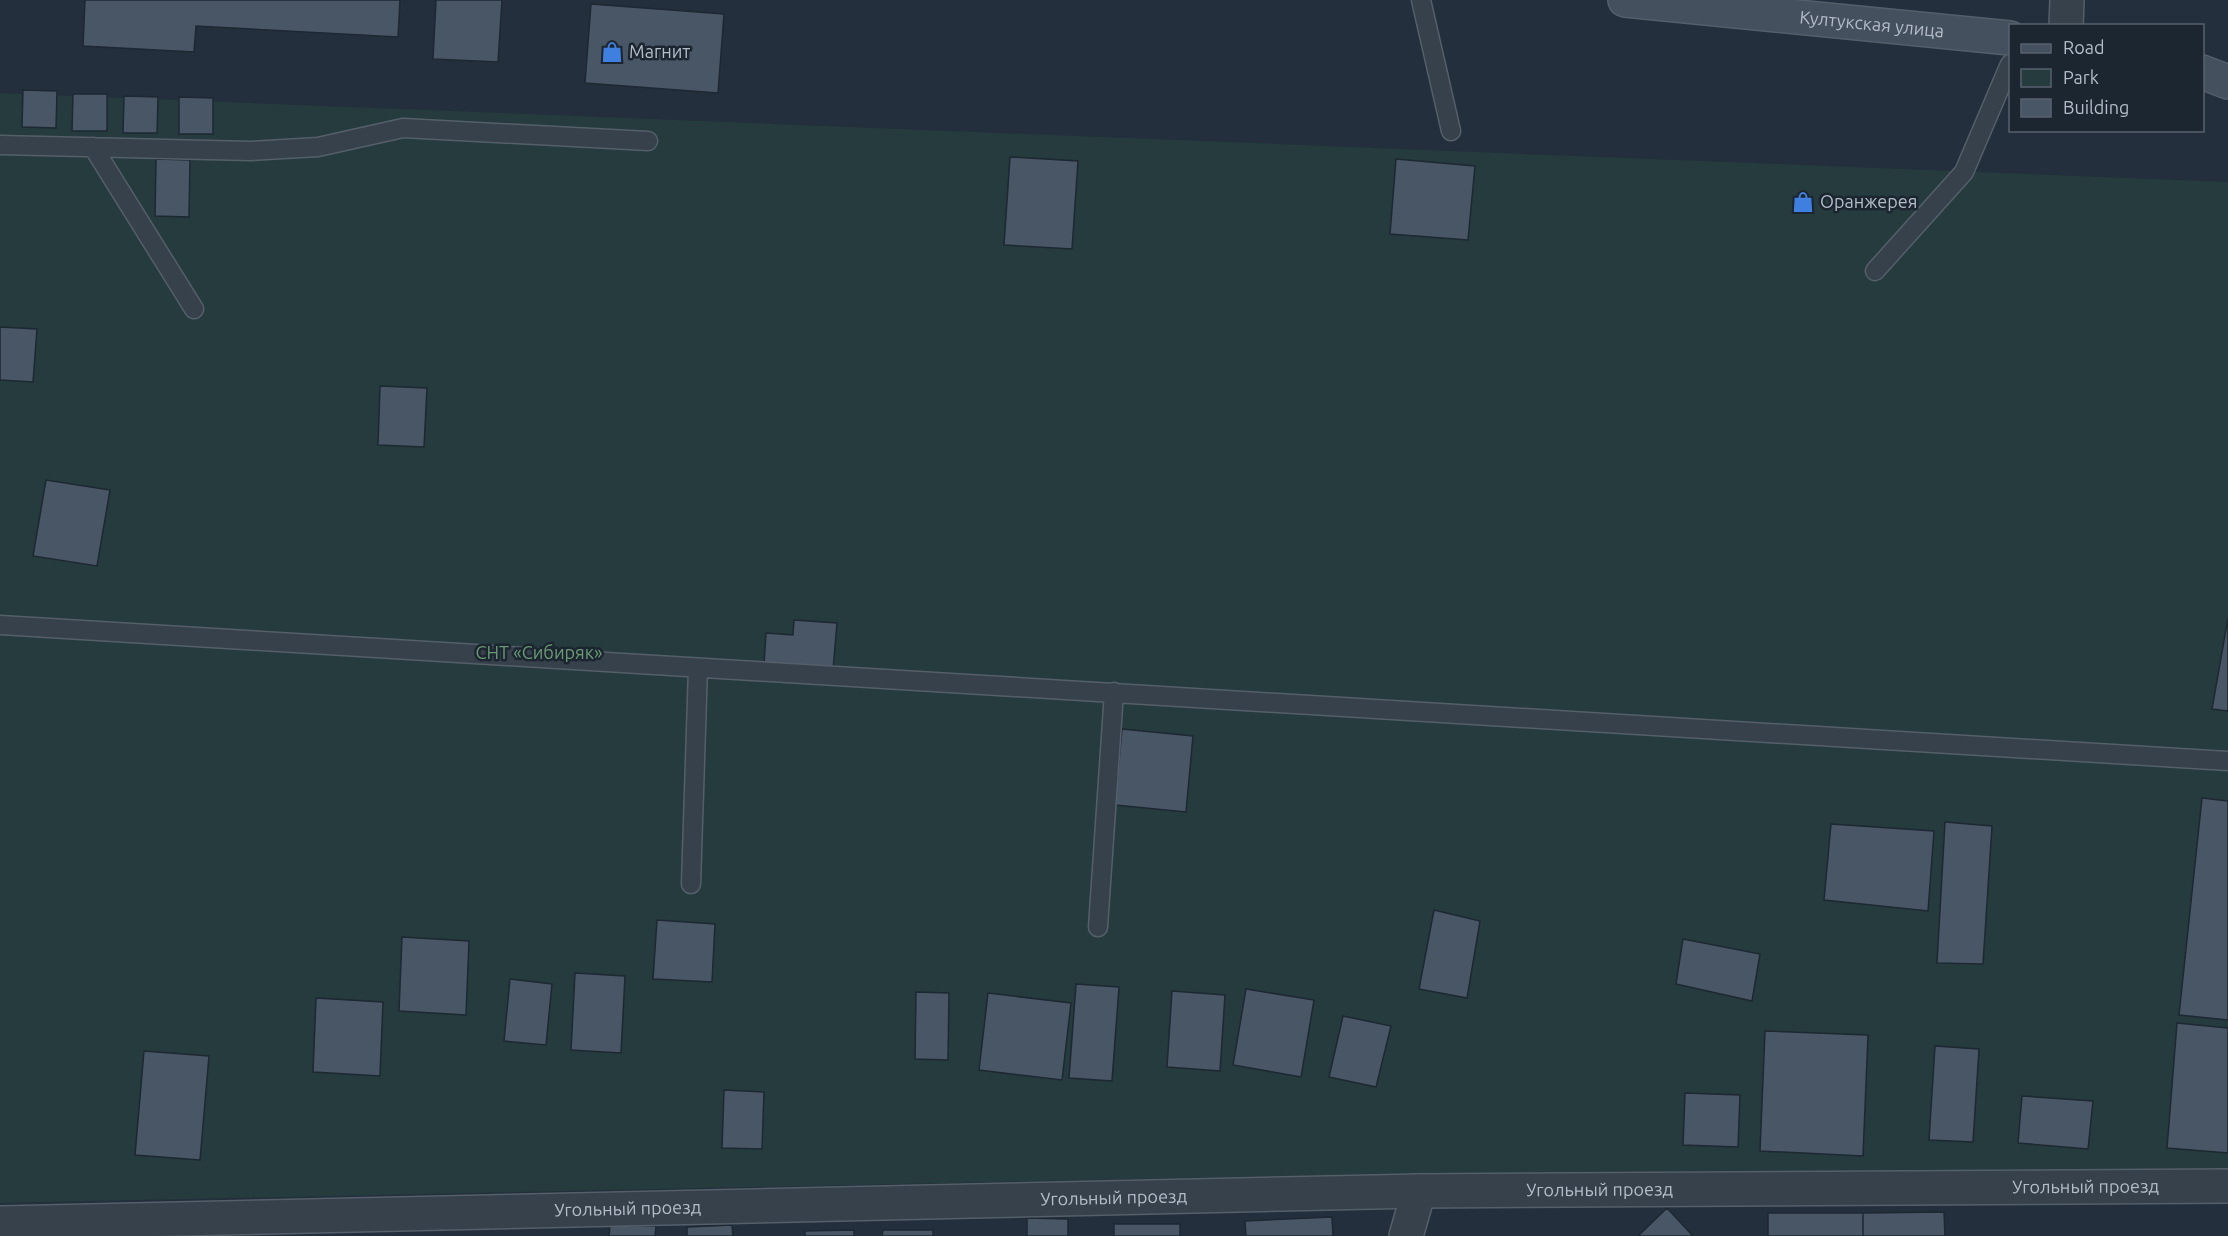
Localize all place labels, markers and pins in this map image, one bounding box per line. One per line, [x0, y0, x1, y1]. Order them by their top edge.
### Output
shop icon: Магнит [600, 40, 624, 64]
place label: Магнит [629, 41, 690, 61]
shop icon: Оранжерея [1791, 190, 1815, 214]
place label: Оранжерея [1820, 191, 1917, 211]

